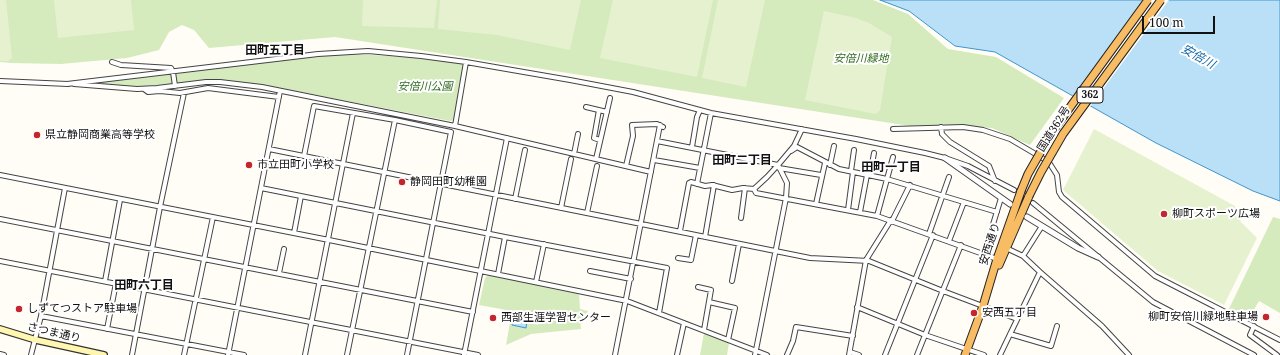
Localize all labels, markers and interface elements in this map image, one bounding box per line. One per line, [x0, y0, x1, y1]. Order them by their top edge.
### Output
scale bar [1144, 8, 1217, 34]
text: 100 m [1149, 14, 1184, 31]
water label: 安倍川 [1179, 42, 1217, 72]
district label: 田町五丁目 [245, 44, 305, 58]
park label: 安倍川緑地 [834, 52, 888, 66]
park label: 安倍川公園 [398, 80, 452, 94]
road number: 362 [1077, 87, 1103, 103]
street label: 国道362号 [1035, 104, 1073, 154]
place label: 県立静岡商業高等学校 [45, 128, 155, 142]
marker: 県立静岡商業高等学校 [32, 130, 42, 140]
district label: 田町二丁目 [712, 154, 772, 168]
place label: 市立田町小学校 [257, 158, 334, 172]
marker: 市立田町小学校 [244, 160, 254, 170]
district label: 田町一丁目 [861, 161, 921, 175]
place label: 静岡田町幼稚園 [410, 175, 487, 189]
marker: 静岡田町幼稚園 [397, 177, 407, 187]
place label: 柳町スポーツ広場 [1172, 207, 1260, 221]
marker: 柳町スポーツ広場 [1159, 209, 1169, 219]
street label: 安西通り [977, 221, 1003, 267]
district label: 田町六丁目 [114, 279, 174, 293]
place label: しずてつストア駐車場 [27, 302, 137, 316]
marker: しずてつストア駐車場 [14, 304, 24, 314]
place label: 安西五丁目 [982, 306, 1037, 320]
marker: 安西五丁目 [969, 308, 979, 318]
place label: 柳町安倍川緑地駐車場 [1148, 310, 1258, 324]
place label: 西部生涯学習センター [501, 311, 611, 325]
marker: 柳町安倍川緑地駐車場 [1261, 312, 1271, 322]
marker: 西部生涯学習センター [488, 313, 498, 323]
street label: さつま通り [26, 320, 82, 346]

